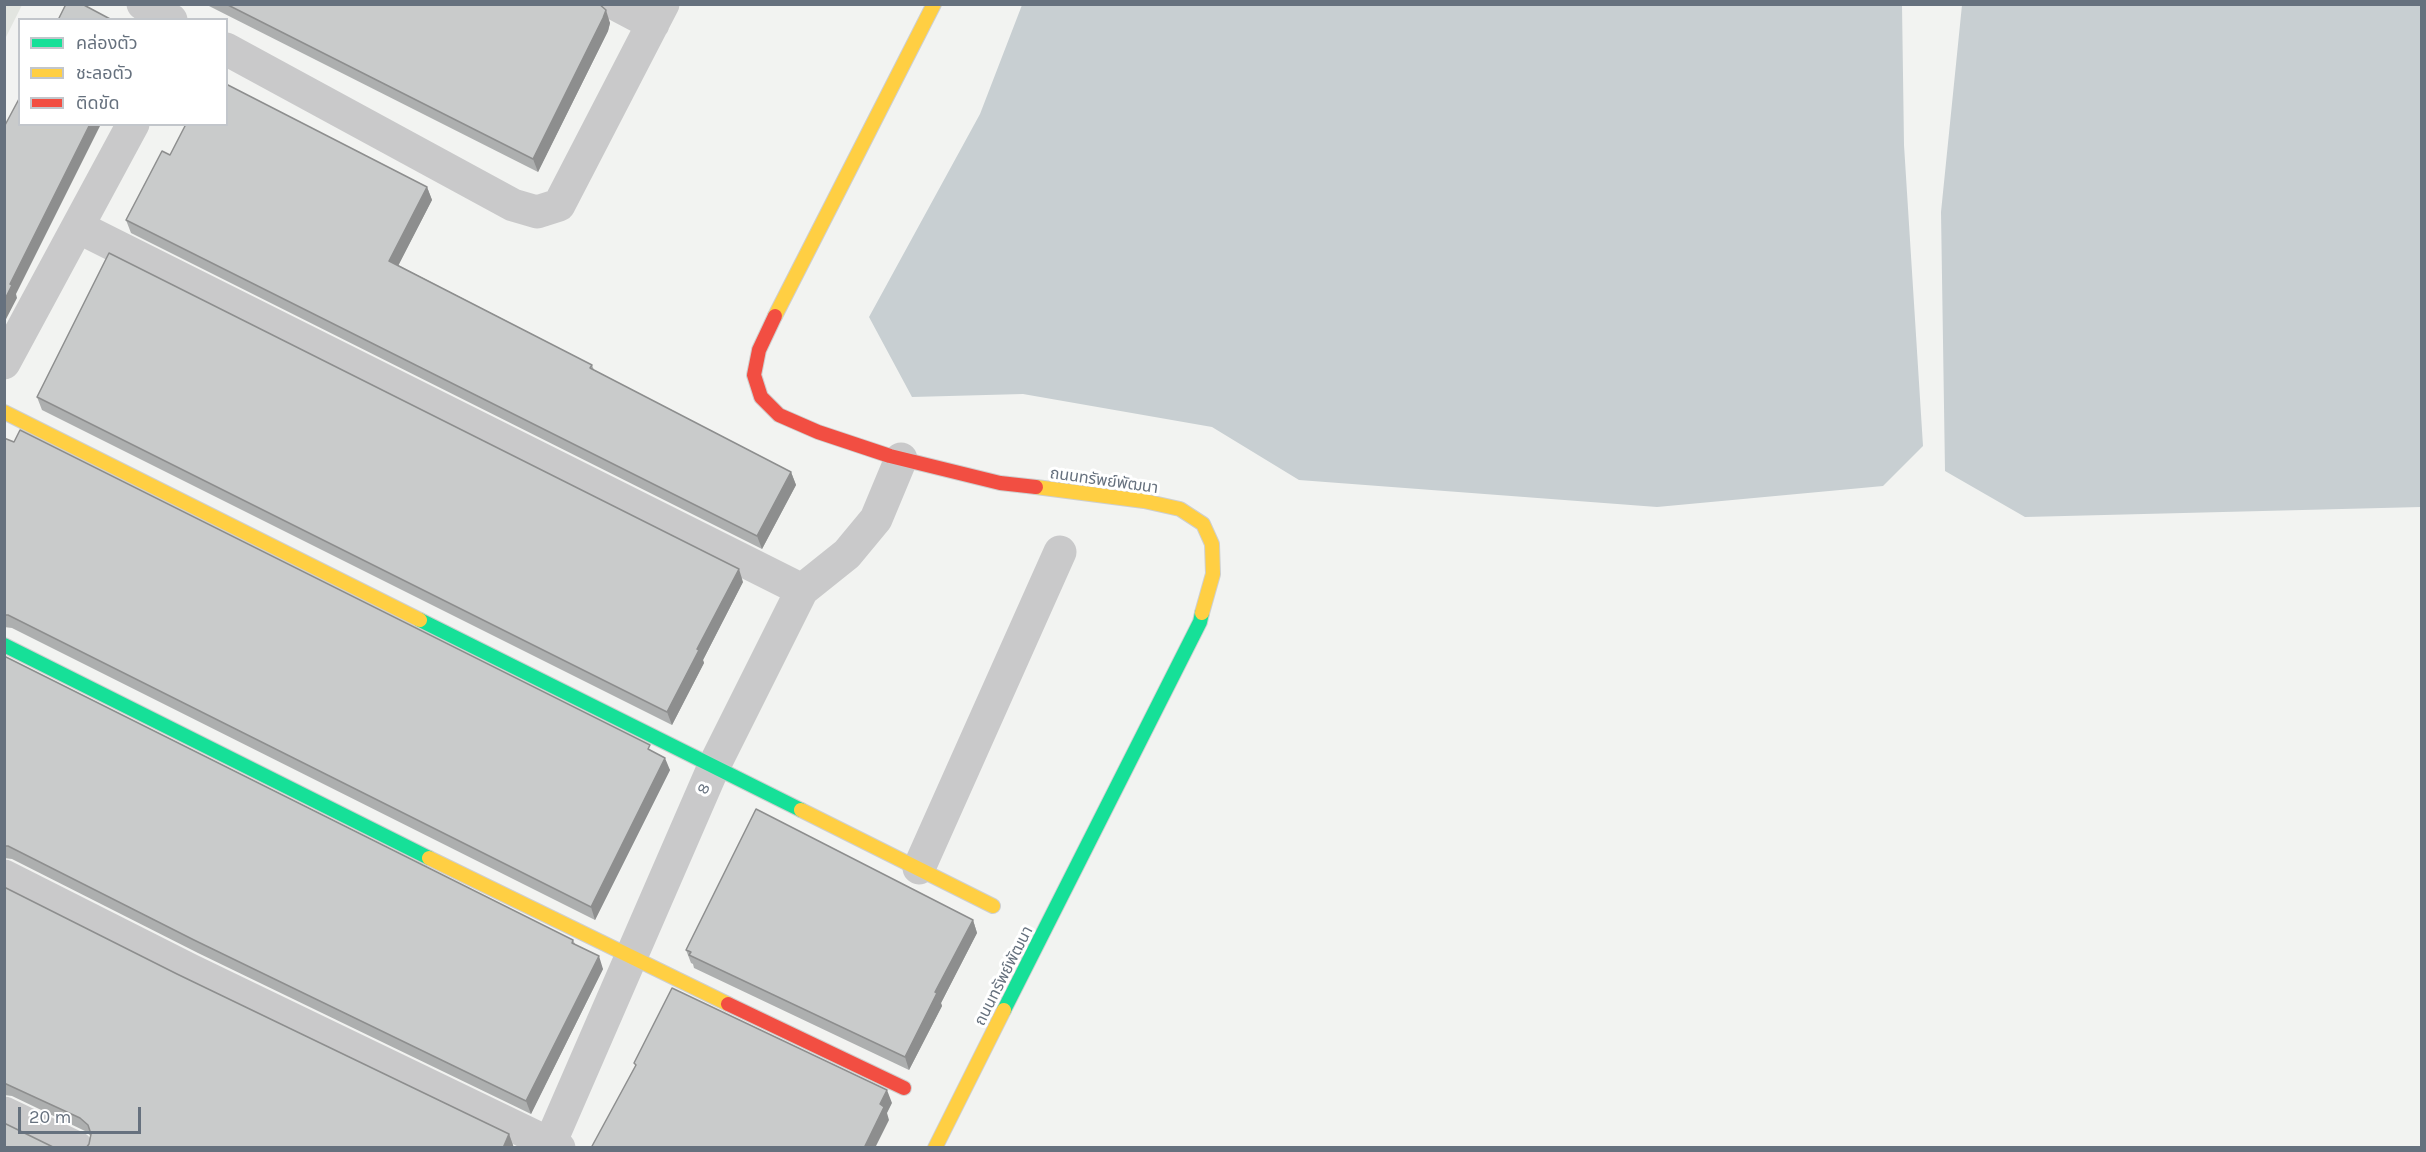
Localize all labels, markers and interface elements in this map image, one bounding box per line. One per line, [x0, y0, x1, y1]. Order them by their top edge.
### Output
legend [18, 18, 228, 126]
text: คล่องตัว [76, 32, 138, 54]
text: ชะลอตัว [76, 62, 133, 84]
text: ติดขัด [76, 92, 119, 114]
street label: ถนนทรัพย์พัฒนา [1049, 464, 1159, 498]
street label: 8 [693, 781, 715, 797]
street label: ถนนทรัพย์พัฒนา [971, 923, 1037, 1029]
scale bar [21, 1095, 144, 1133]
text: 20 m [29, 1106, 71, 1128]

